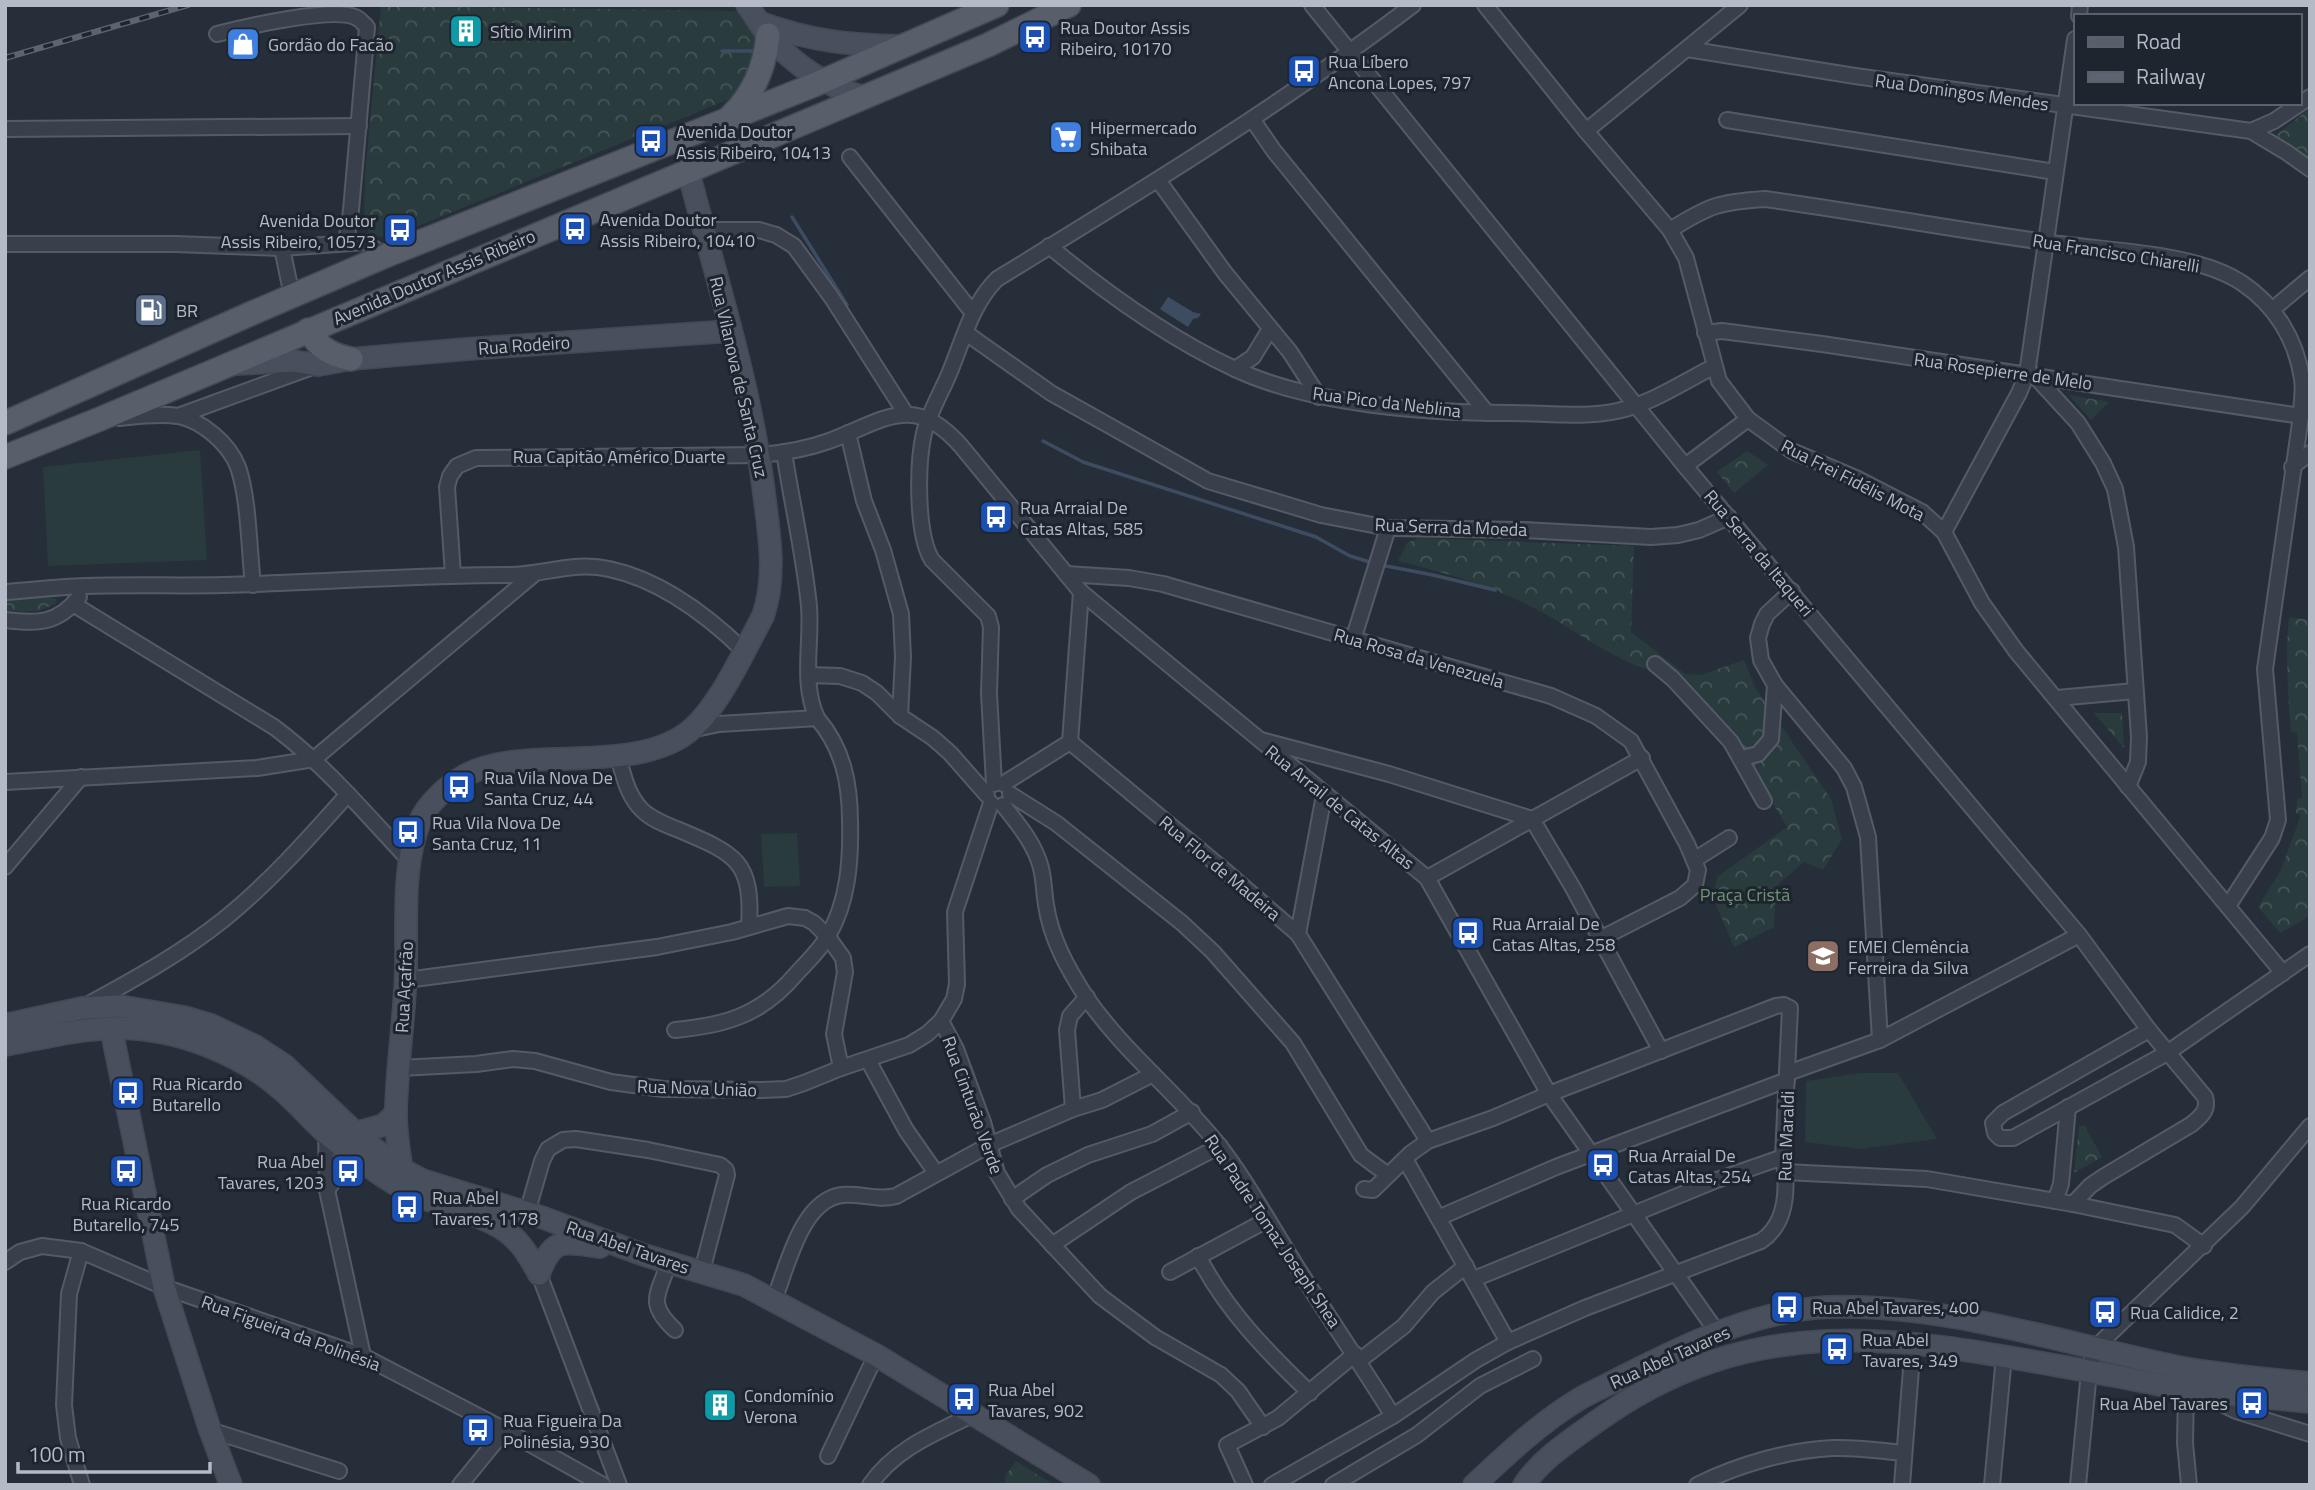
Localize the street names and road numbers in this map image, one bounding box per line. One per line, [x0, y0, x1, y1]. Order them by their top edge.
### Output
street label: Rua Domingos Mendes [1873, 66, 2051, 118]
street label: Avenida Doutor Assis Ribeiro [329, 222, 539, 332]
street label: Rua Francisco Chiarelli [2031, 226, 2201, 280]
street label: Rua Vilanova de Santa Cruz [703, 274, 775, 480]
street label: Rua Rodeiro [477, 328, 571, 362]
street label: Rua Rosepierre de Melo [1912, 345, 2094, 397]
street label: Rua Pico da Neblina [1311, 380, 1463, 424]
street label: Rua Frei Fidélis Mota [1777, 432, 1929, 528]
street label: Rua Capitão Américo Duarte [513, 443, 725, 470]
street label: Rua Serra da Itaqueri [1698, 484, 1820, 622]
street label: Rua Serra da Moeda [1374, 511, 1528, 543]
street label: Rua Rosa da Venezuela [1331, 621, 1507, 695]
street label: Rua Arrail de Catas Altas [1259, 738, 1421, 876]
street label: Rua Flor de Madeira [1153, 809, 1287, 927]
street label: Rua Açafrão [388, 940, 420, 1034]
street label: Rua Cinturão Verde [935, 1032, 1011, 1178]
street label: Rua Nova União [636, 1072, 758, 1104]
street label: Rua Maraldi [1771, 1090, 1801, 1182]
street label: Rua Padre Tomaz Joseph Shea [1198, 1129, 1348, 1333]
street label: Rua Abel Tavares [563, 1213, 693, 1281]
street label: Rua Figueira da Polinésia [198, 1288, 384, 1378]
street label: Rua Abel Tavares [1606, 1318, 1734, 1396]

